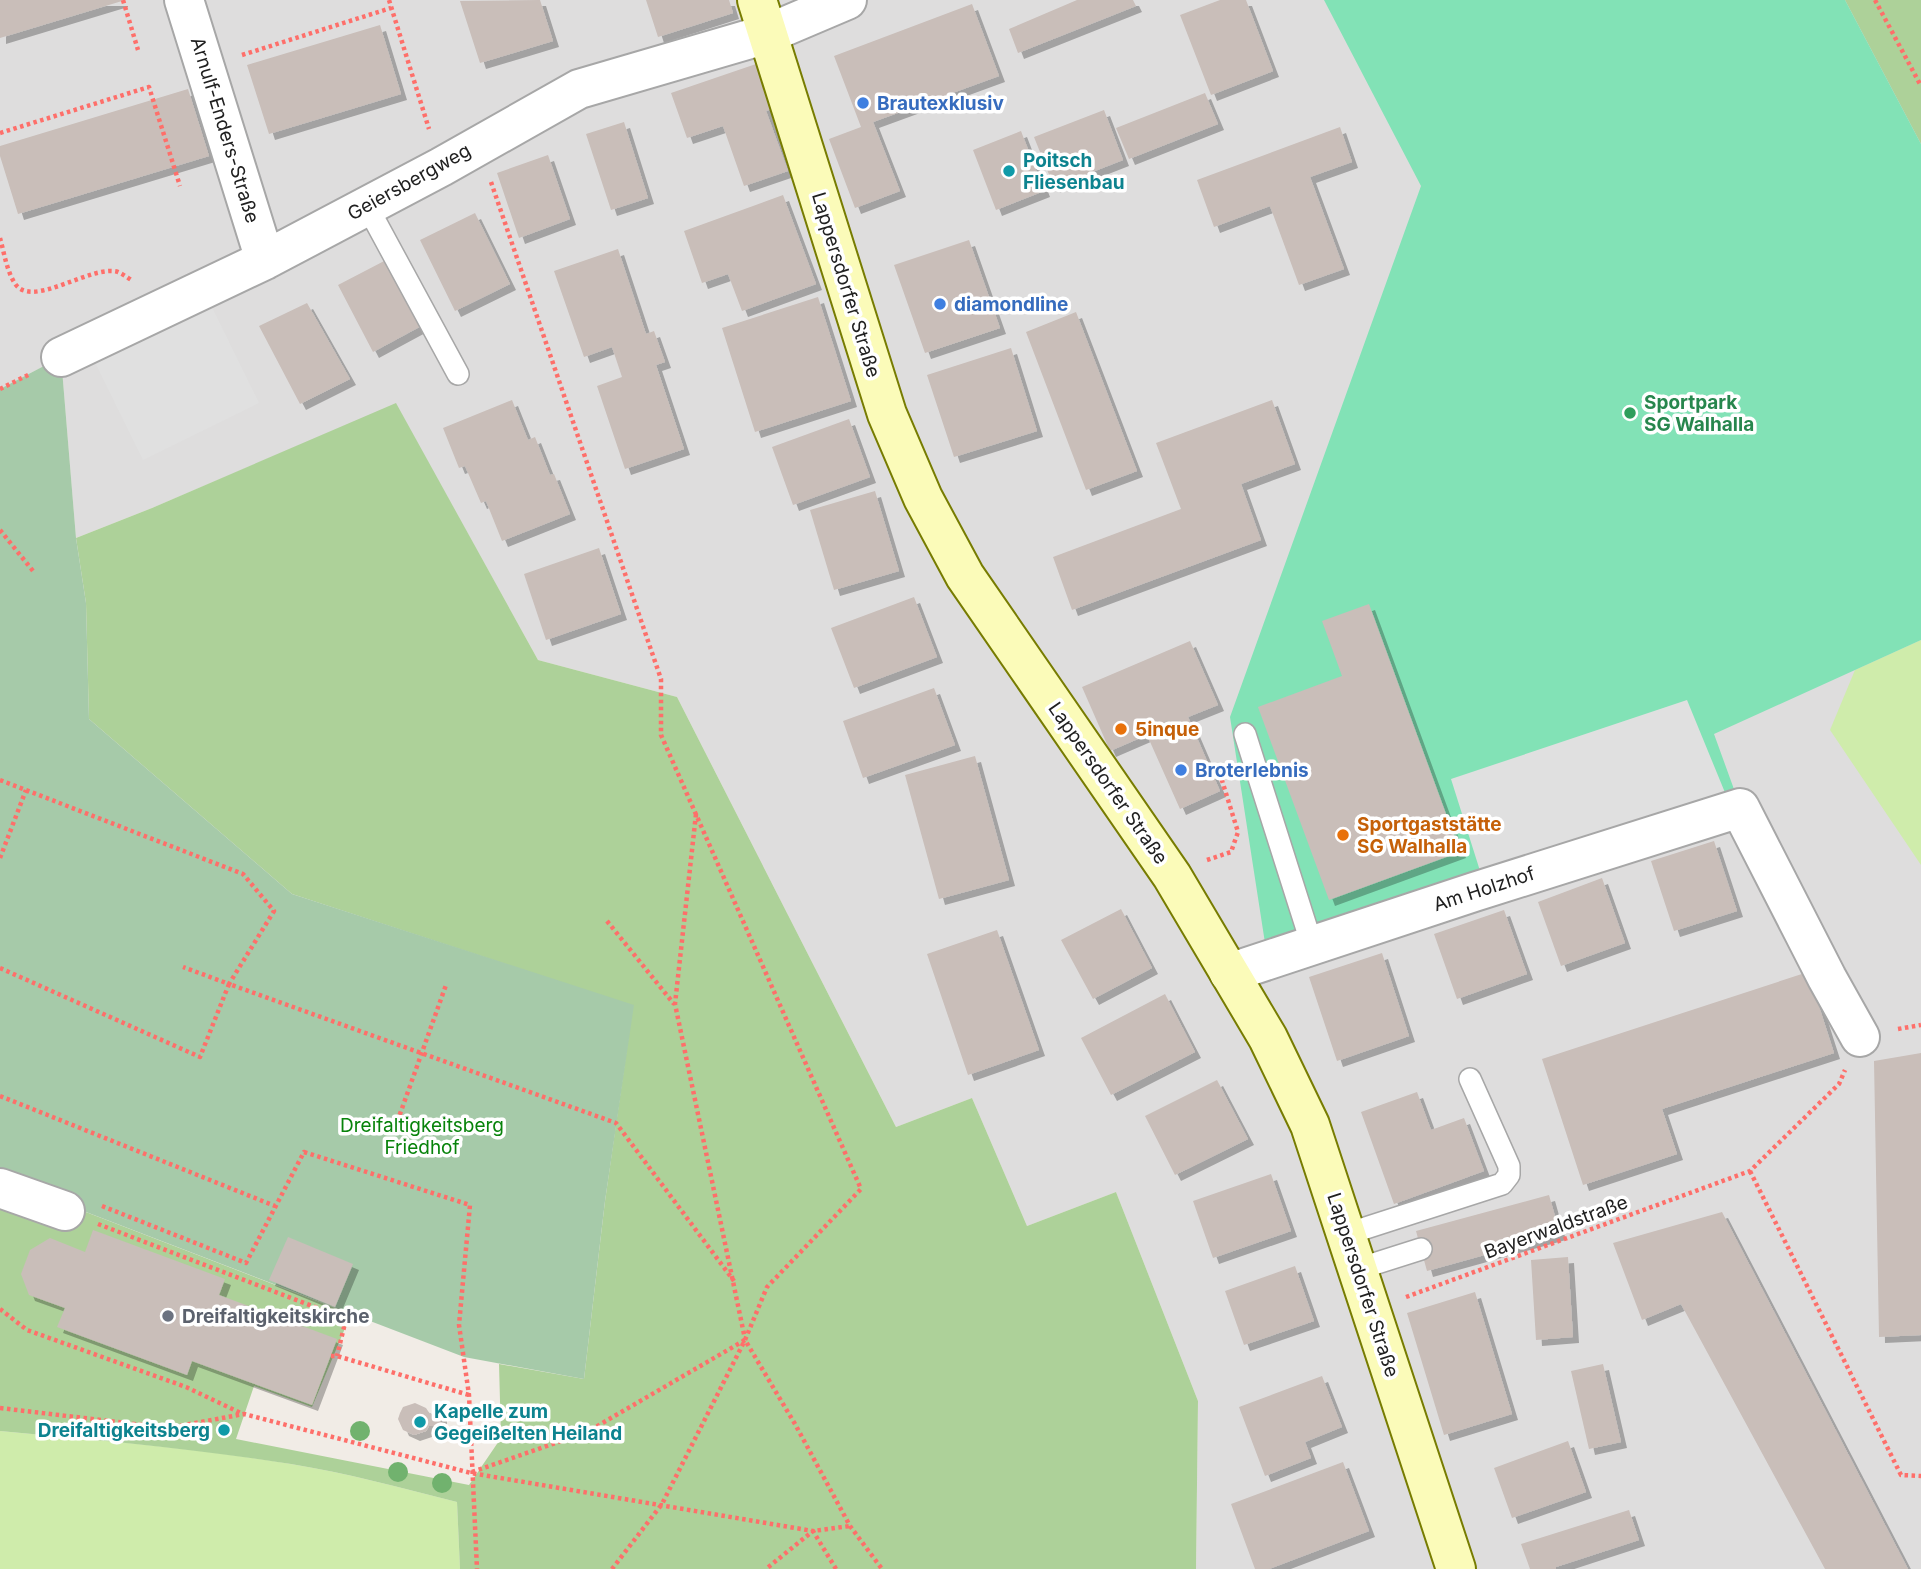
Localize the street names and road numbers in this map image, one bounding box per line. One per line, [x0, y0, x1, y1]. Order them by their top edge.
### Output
street label: Arnulf-Enders-Straße [186, 34, 264, 226]
street label: Geiersbergweg [343, 139, 475, 225]
street label: Lappersdorfer Straße [807, 190, 885, 380]
street label: Lappersdorfer Straße [1043, 698, 1173, 868]
street label: Am Holzhof [1430, 862, 1538, 916]
street label: Lappersdorfer Straße [1322, 1190, 1404, 1380]
street label: Bayerwaldstraße [1481, 1190, 1631, 1264]

